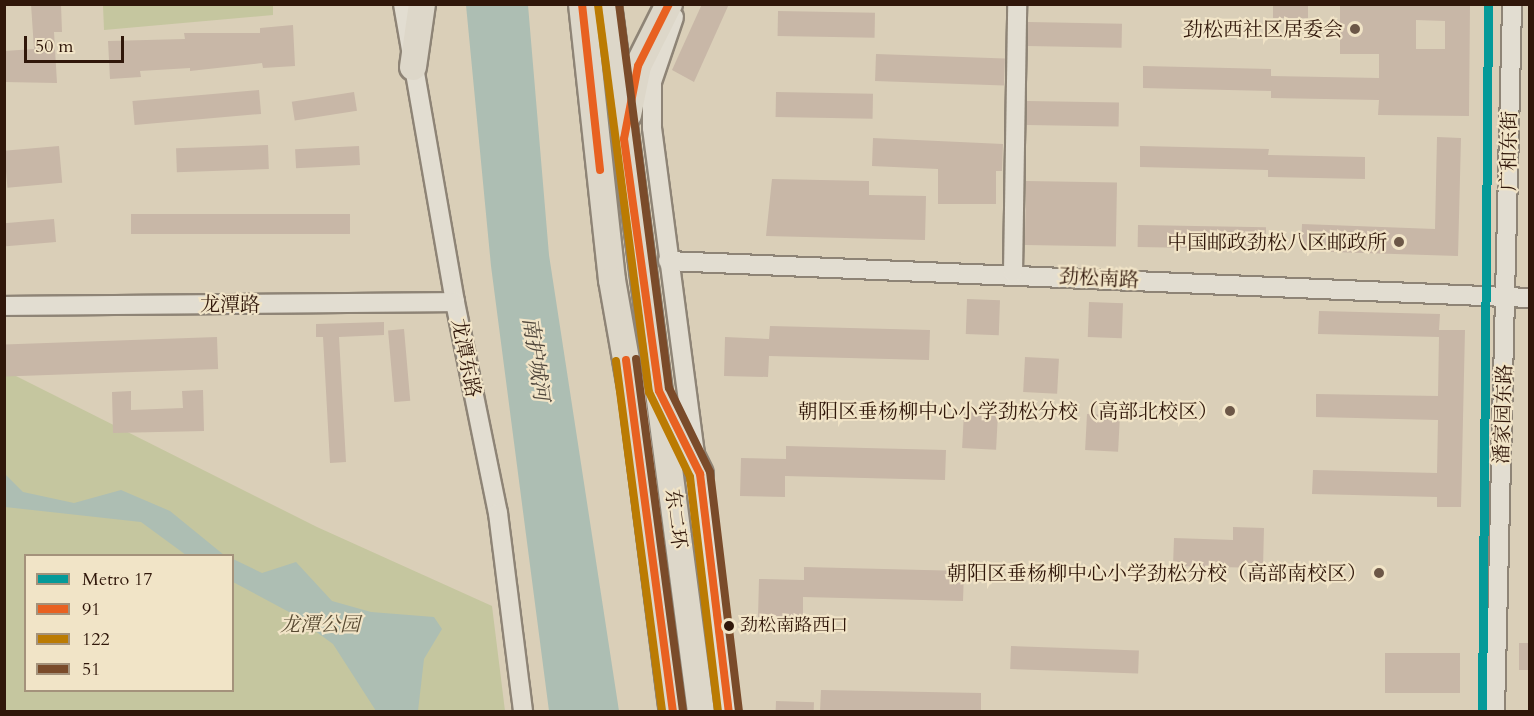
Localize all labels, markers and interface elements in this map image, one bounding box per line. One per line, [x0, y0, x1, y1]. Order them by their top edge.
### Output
place label: 劲松西社区居委会 [1183, 17, 1343, 41]
marker: 劲松西社区居委会 [1348, 22, 1362, 36]
scale bar [27, 24, 128, 62]
text: 50 m [35, 34, 74, 59]
street label: 广和东街 [1496, 111, 1522, 191]
place label: 中国邮政劲松八区邮政所 [1167, 230, 1387, 254]
marker: 中国邮政劲松八区邮政所 [1392, 235, 1406, 249]
street label: 劲松南路 [1058, 264, 1140, 292]
street label: 龙潭路 [200, 292, 260, 316]
street label: 龙潭东路 [447, 316, 485, 400]
water label: 南护城河 [517, 316, 553, 402]
street label: 潘家园东路 [1489, 364, 1517, 464]
place label: 朝阳区垂杨柳中心小学劲松分校（高部北校区） [798, 399, 1218, 423]
marker: 朝阳区垂杨柳中心小学劲松分校（高部北校区） [1223, 404, 1237, 418]
street label: 东二环 [660, 488, 692, 550]
legend [24, 554, 234, 692]
place label: 朝阳区垂杨柳中心小学劲松分校（高部南校区） [947, 561, 1367, 585]
marker: 朝阳区垂杨柳中心小学劲松分校（高部南校区） [1372, 566, 1386, 580]
text: Metro 17 [82, 567, 152, 592]
text: 91 [82, 597, 100, 622]
park label: 龙潭公园 [280, 612, 360, 636]
place label: 劲松南路西口 [740, 615, 848, 637]
marker: 劲松南路西口 [723, 620, 735, 632]
text: 122 [82, 627, 110, 652]
text: 51 [82, 657, 100, 682]

